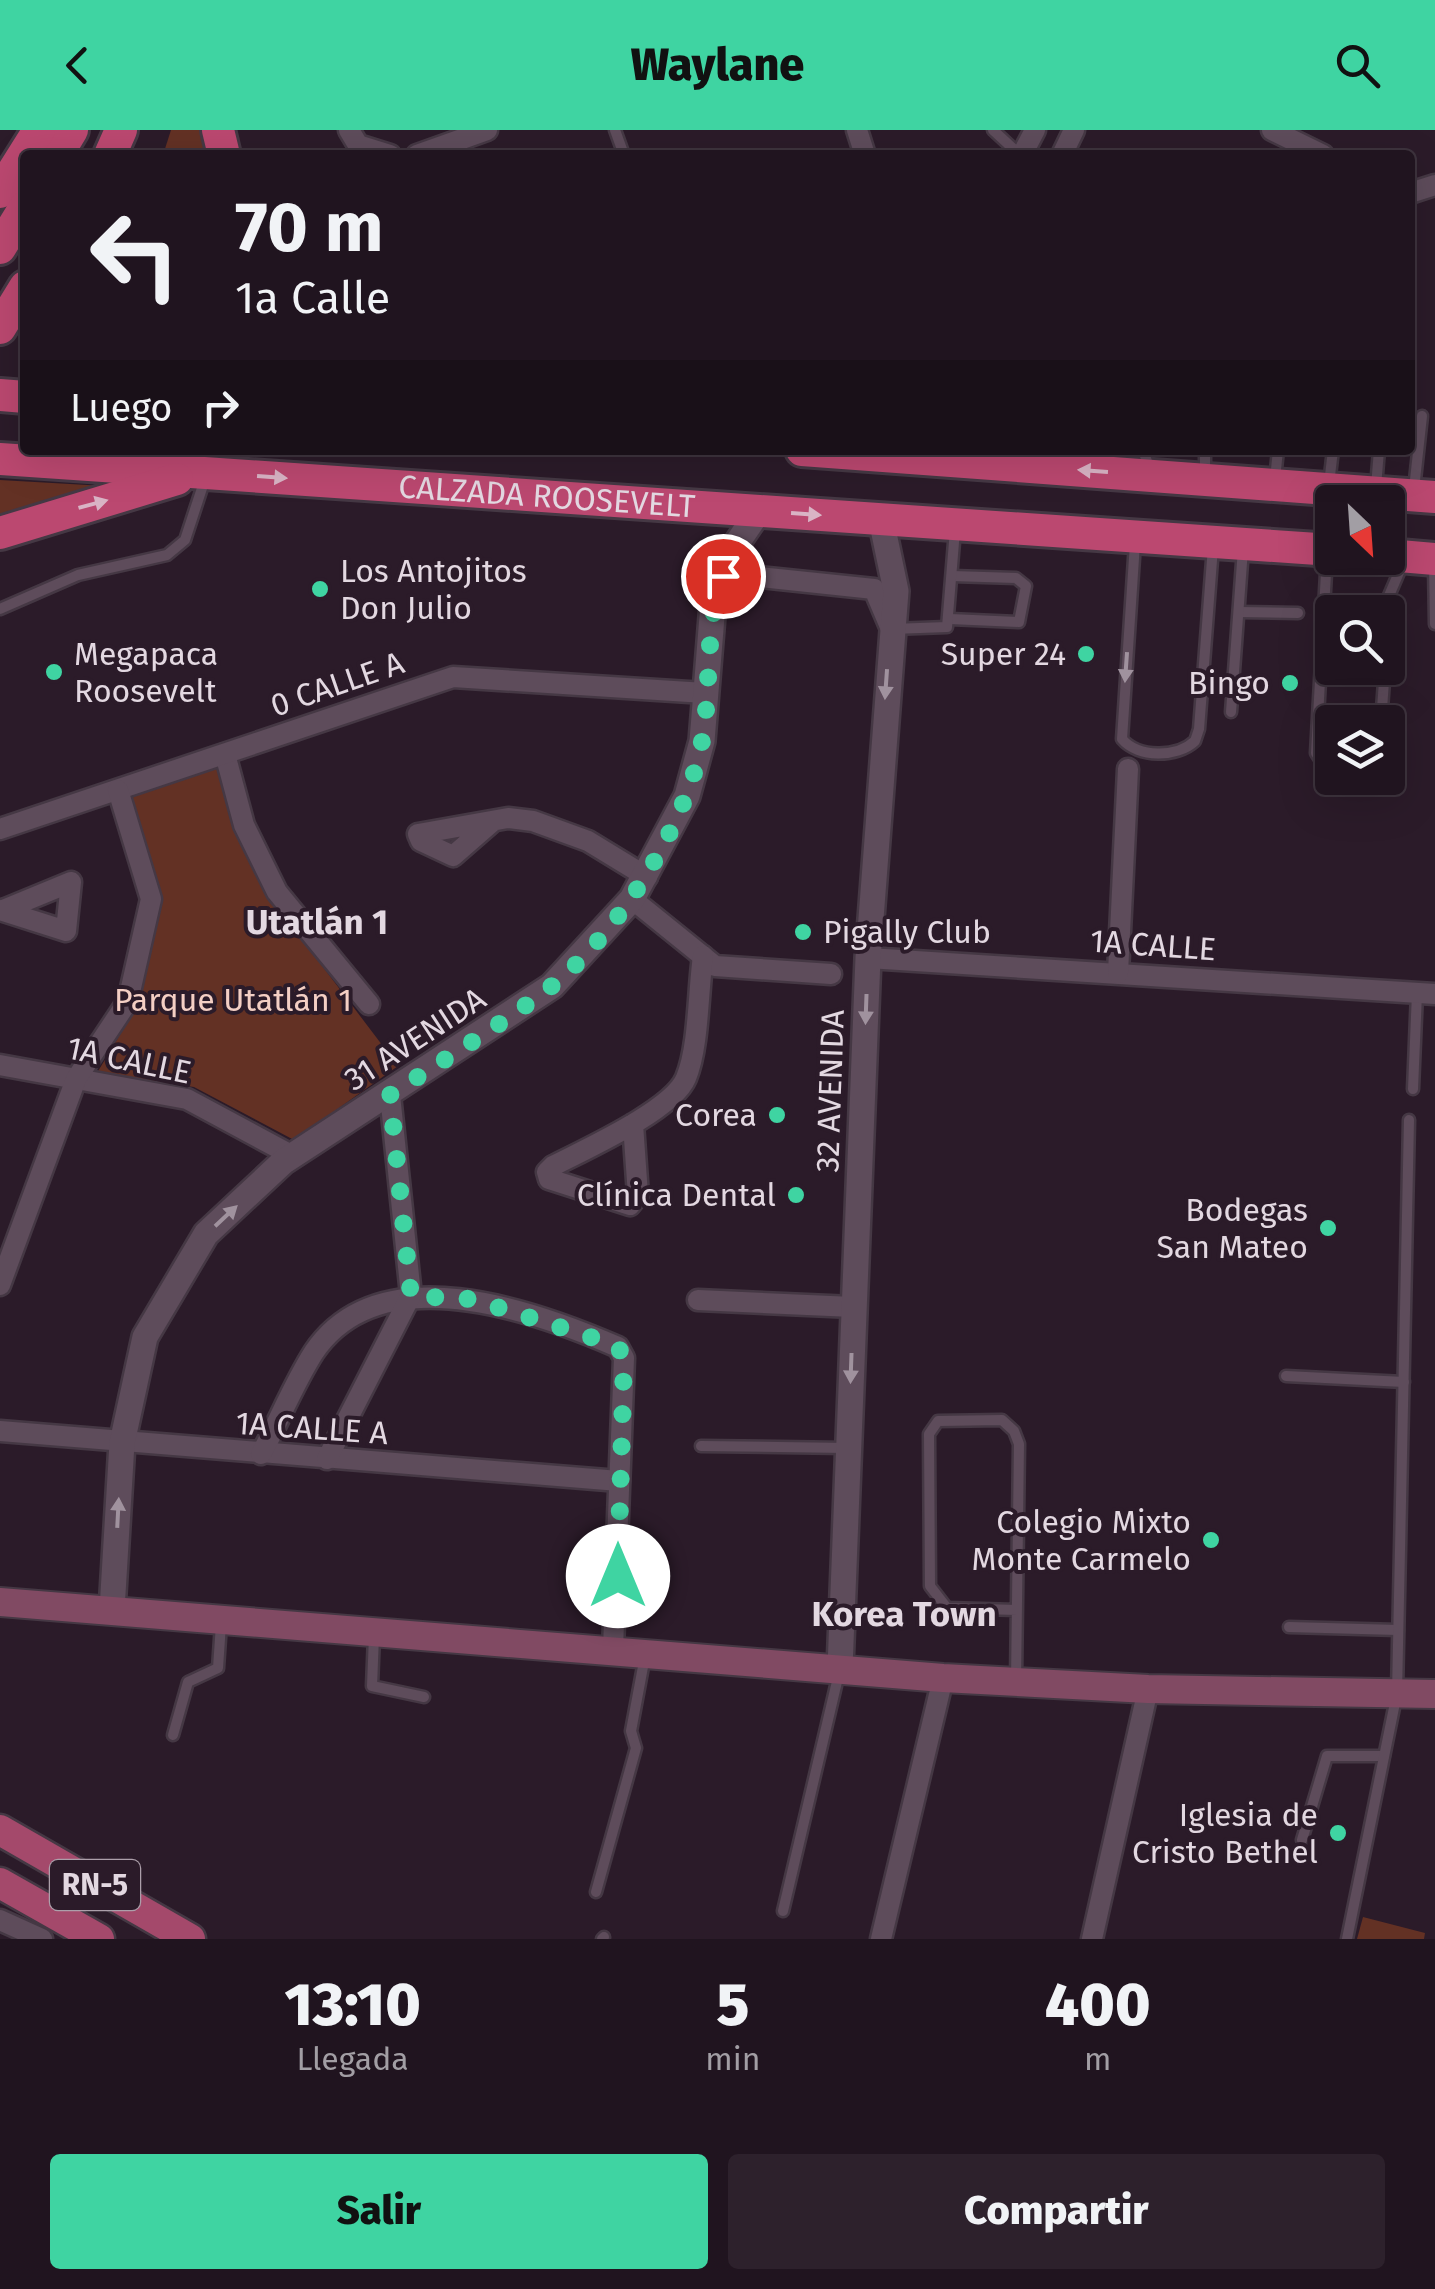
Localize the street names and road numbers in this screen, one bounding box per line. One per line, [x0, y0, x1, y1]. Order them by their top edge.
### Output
street label: CALZADA ROOSEVELT [397, 467, 697, 525]
street label: 0 CALLE A [265, 643, 409, 724]
street label: 1A CALLE [1089, 922, 1217, 968]
street label: 31 AVENIDA [337, 979, 493, 1099]
street label: 32 AVENIDA [808, 1008, 852, 1173]
street label: 1A CALLE [63, 1028, 195, 1092]
street label: 1A CALLE A [234, 1404, 390, 1452]
road number: RN-5 [50, 1860, 140, 1910]

